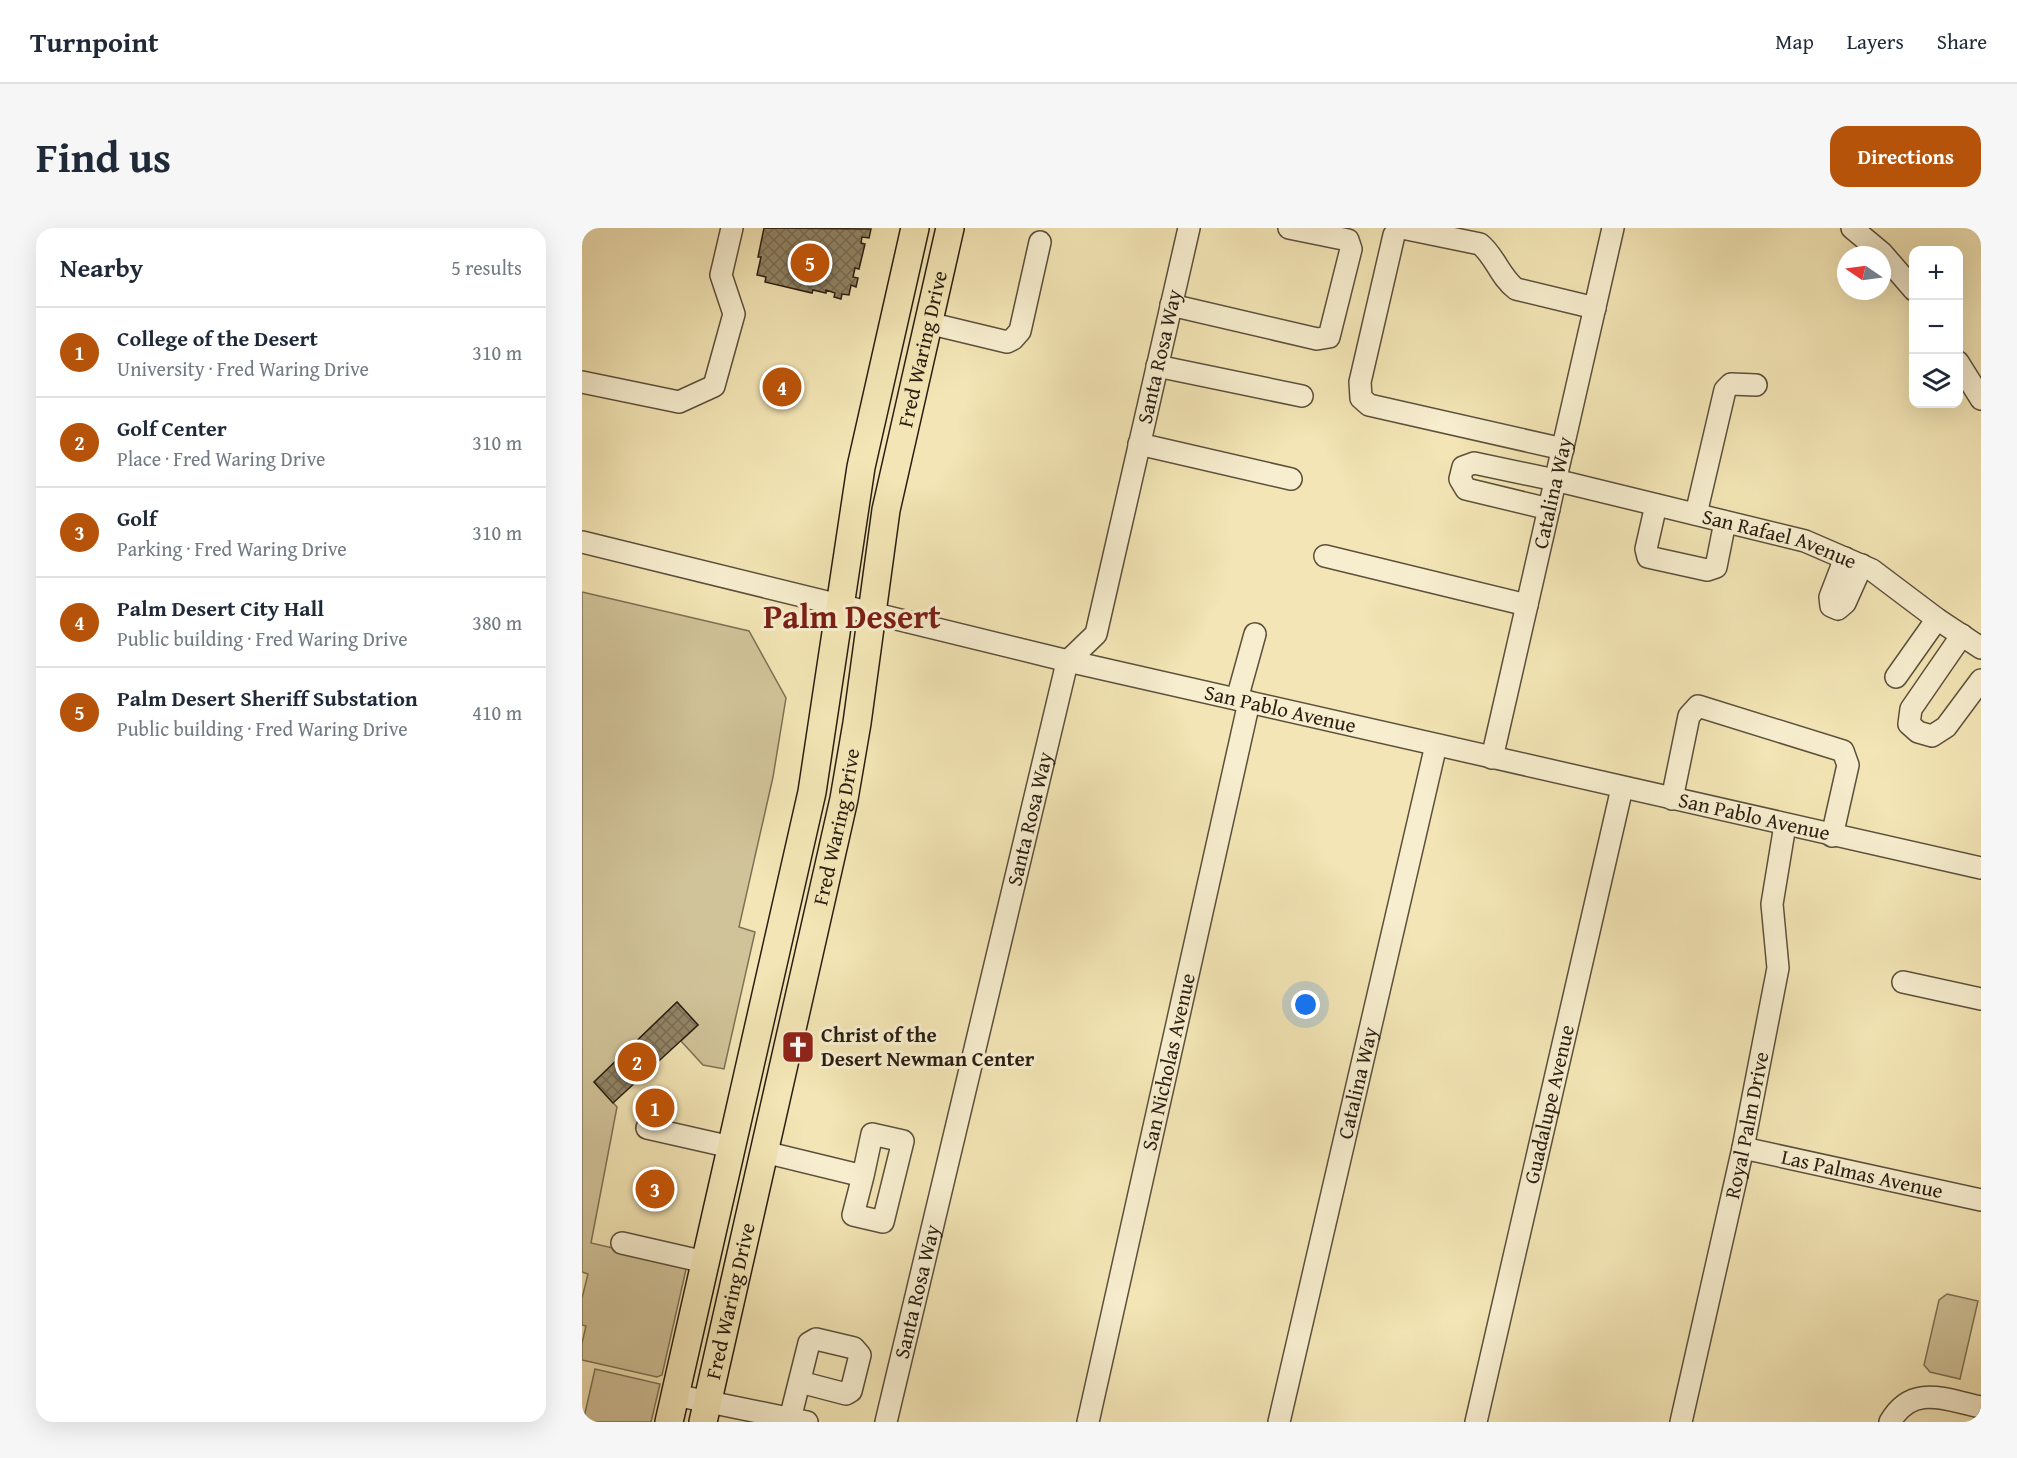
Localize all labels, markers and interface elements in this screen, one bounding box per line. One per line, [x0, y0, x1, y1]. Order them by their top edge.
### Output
text: Turnpoint [30, 21, 159, 62]
text: Map [1775, 26, 1814, 57]
text: Layers [1847, 26, 1904, 57]
text: Share [1937, 26, 1987, 57]
text: Find us [36, 126, 171, 187]
button: Directions [1830, 126, 1981, 187]
pin: 5 [790, 240, 830, 285]
north arrow [1837, 246, 1891, 300]
map controls [1909, 246, 1963, 408]
button: + [1909, 246, 1963, 300]
text: Nearby [60, 248, 143, 287]
text: 5 results [451, 253, 522, 282]
street label: Fred Waring Drive [889, 267, 955, 430]
street label: Santa Rosa Way [1129, 286, 1190, 427]
button: − [1909, 300, 1963, 354]
text: College of the Desert [117, 322, 318, 354]
text: 1 [74, 338, 85, 367]
text: 310 m [472, 338, 522, 367]
text: University · Fred Waring Drive [117, 354, 369, 383]
button: layers [1909, 354, 1963, 408]
pin: 4 [762, 364, 802, 410]
text: Golf Center [117, 412, 227, 444]
text: 2 [74, 428, 85, 457]
text: 310 m [472, 428, 522, 457]
street label: Catalina Way [1524, 433, 1580, 552]
text: Place · Fred Waring Drive [117, 444, 325, 473]
street label: San Rafael Avenue [1699, 500, 1862, 577]
text: Golf [117, 502, 157, 534]
text: 3 [74, 518, 85, 547]
text: 310 m [472, 518, 522, 547]
text: Parking · Fred Waring Drive [117, 534, 347, 563]
text: Palm Desert City Hall [117, 592, 324, 624]
district label: Palm Desert [763, 592, 941, 640]
text: 4 [74, 608, 85, 637]
text: 380 m [472, 608, 522, 637]
text: Public building · Fred Waring Drive [117, 624, 408, 653]
street label: San Pablo Avenue [1202, 676, 1359, 741]
text: Palm Desert Sheriff Substation [117, 682, 418, 714]
text: 5 [74, 698, 85, 727]
text: 410 m [472, 698, 522, 727]
text: Public building · Fred Waring Drive [117, 714, 408, 743]
street label: Fred Waring Drive [804, 746, 867, 908]
street label: Santa Rosa Way [998, 748, 1060, 889]
street label: San Pablo Avenue [1676, 784, 1833, 848]
street label: San Nicholas Avenue [1133, 970, 1203, 1154]
your location [1291, 990, 1320, 1019]
place label: Christ of the Desert Newman Center [821, 1019, 1035, 1074]
street label: Guadalupe Avenue [1515, 1021, 1582, 1187]
street label: Catalina Way [1329, 1023, 1385, 1142]
church icon: Christ of the Desert Newman Center [780, 1029, 816, 1065]
pin: 2 [618, 1040, 656, 1084]
street label: Royal Palm Drive [1716, 1049, 1776, 1202]
pin: 1 [636, 1086, 674, 1130]
street label: Las Palmas Avenue [1778, 1141, 1946, 1206]
pin: 3 [636, 1166, 674, 1212]
street label: Fred Waring Drive [697, 1219, 763, 1382]
street label: Santa Rosa Way [886, 1221, 948, 1362]

